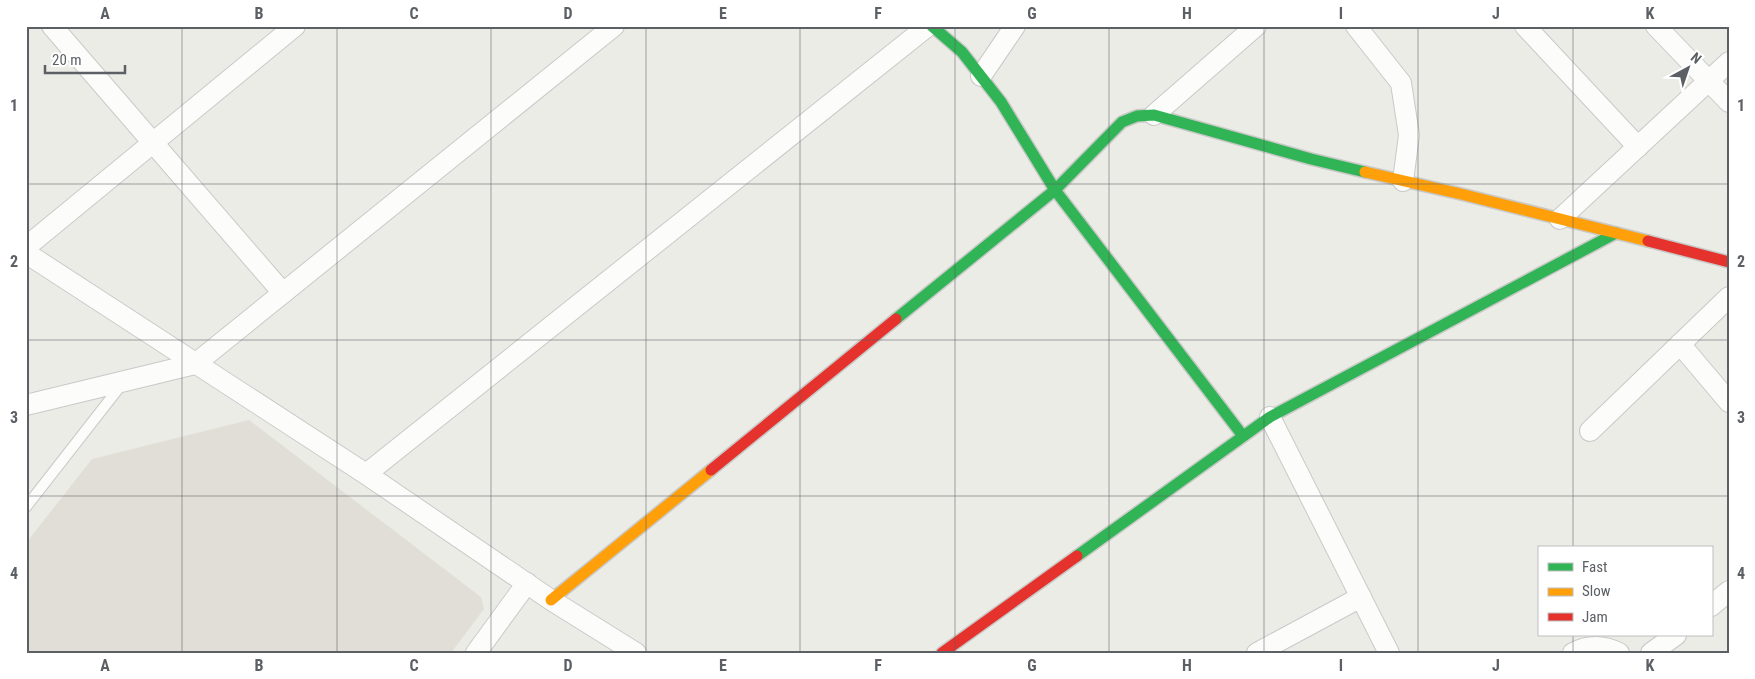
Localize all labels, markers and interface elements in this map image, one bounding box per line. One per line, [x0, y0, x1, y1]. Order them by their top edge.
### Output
text: A [100, 4, 110, 23]
text: B [255, 4, 264, 23]
text: C [409, 4, 419, 23]
text: D [563, 4, 573, 23]
text: E [719, 4, 727, 23]
text: F [874, 4, 882, 23]
text: G [1027, 4, 1037, 23]
text: H [1182, 4, 1192, 23]
text: I [1339, 4, 1343, 23]
text: J [1492, 4, 1500, 23]
text: K [1646, 4, 1655, 23]
scale bar [45, 42, 125, 74]
north arrow [1662, 42, 1712, 92]
text: N [1688, 49, 1705, 67]
text: 20 m [52, 51, 82, 69]
text: 1 [10, 96, 18, 115]
text: 1 [1737, 96, 1745, 115]
text: 2 [10, 252, 18, 271]
text: 2 [1737, 252, 1745, 271]
text: 3 [10, 408, 18, 427]
text: 3 [1737, 408, 1745, 427]
legend [1538, 546, 1712, 636]
text: Fast [1582, 558, 1607, 576]
text: 4 [10, 564, 18, 583]
text: 4 [1737, 564, 1745, 583]
text: Slow [1582, 582, 1611, 600]
text: Jam [1582, 608, 1608, 626]
text: A [100, 656, 110, 675]
text: B [255, 656, 264, 675]
text: C [409, 656, 419, 675]
text: D [563, 656, 573, 675]
text: E [719, 656, 727, 675]
text: F [874, 656, 882, 675]
text: G [1027, 656, 1037, 675]
text: H [1182, 656, 1192, 675]
text: I [1339, 656, 1343, 675]
text: J [1492, 656, 1500, 675]
text: K [1646, 656, 1655, 675]

